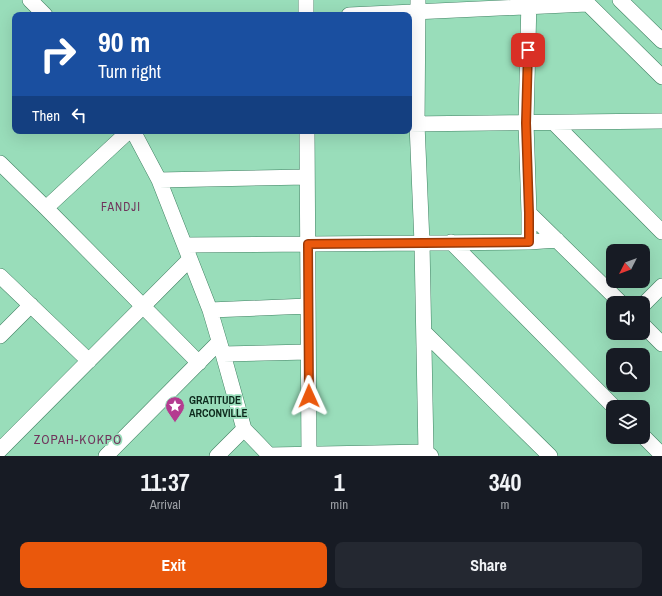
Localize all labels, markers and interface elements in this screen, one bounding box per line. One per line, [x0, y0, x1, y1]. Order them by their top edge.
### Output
text: 90 m [98, 23, 150, 61]
icon: right [32, 28, 84, 80]
pin [511, 33, 545, 67]
icon: arrive [517, 39, 539, 61]
text: Turn right [98, 59, 161, 84]
icon: left [68, 104, 90, 126]
text: Then [32, 105, 60, 126]
district label: FANDJI [101, 199, 141, 215]
north arrow [606, 244, 650, 288]
map controls [606, 244, 650, 444]
button: sound [606, 296, 650, 340]
button: search [606, 348, 650, 392]
position arrow [288, 375, 330, 417]
place label: GRATITUDE ARCONVILLE [189, 393, 248, 420]
place icon: GRATITUDE ARCONVILLE [164, 395, 186, 423]
button: layers [606, 400, 650, 444]
district label: ZOPAH-KOKPO [34, 431, 122, 448]
text: 11:37 [141, 466, 190, 498]
text: 1 [334, 466, 345, 498]
text: 340 [489, 466, 521, 498]
text: Arrival [150, 496, 181, 513]
text: min [330, 496, 348, 513]
text: m [501, 496, 509, 513]
button: Exit [20, 542, 327, 588]
button: Share [335, 542, 642, 588]

